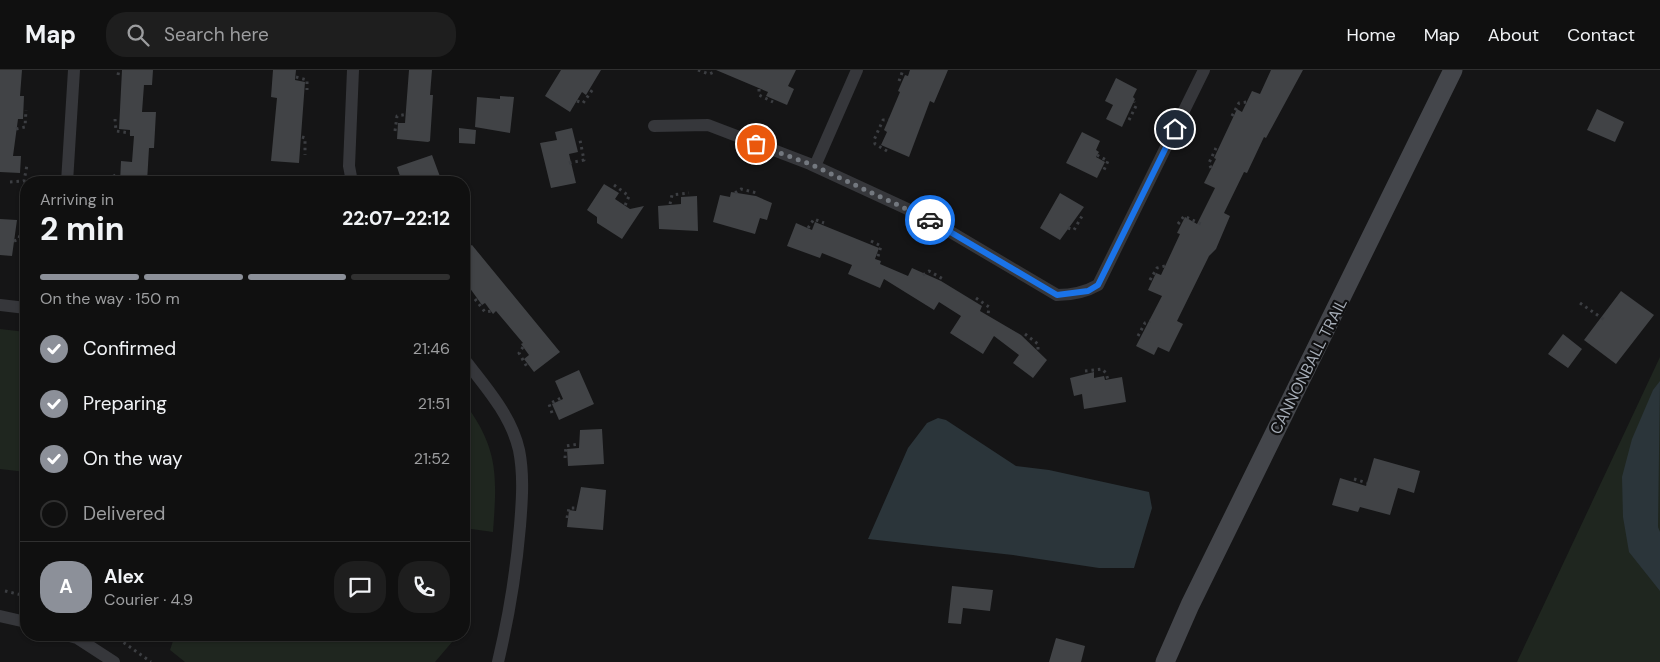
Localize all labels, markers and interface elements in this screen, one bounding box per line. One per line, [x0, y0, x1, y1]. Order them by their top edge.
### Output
search box [106, 12, 456, 57]
text: Map [25, 19, 76, 50]
icon: search [124, 21, 152, 49]
text: Search here [164, 22, 269, 47]
text: Home [1346, 23, 1396, 47]
text: Map [1424, 23, 1460, 47]
text: About [1488, 23, 1539, 47]
text: Contact [1567, 23, 1635, 47]
pin [1154, 108, 1196, 150]
icon: home [1161, 115, 1189, 143]
pin [735, 123, 777, 165]
icon: bag [742, 130, 770, 158]
text: Arriving in [40, 189, 114, 210]
courier [905, 195, 955, 245]
text: 22:07–22:12 [342, 206, 450, 231]
icon: car [916, 206, 944, 234]
text: 2 min [40, 208, 125, 250]
text: On the way · 150 m [40, 288, 180, 309]
street label: CANNONBALL TRAIL [1265, 295, 1352, 438]
icon: check [40, 335, 68, 363]
text: Confirmed [83, 336, 176, 361]
text: 21:46 [413, 338, 450, 359]
icon: check [40, 390, 68, 418]
text: Preparing [83, 391, 167, 416]
text: 21:51 [418, 393, 450, 414]
icon: check [40, 445, 68, 473]
text: On the way [83, 446, 183, 471]
text: 21:52 [414, 448, 450, 469]
text: Delivered [83, 501, 165, 526]
button: chat [334, 561, 386, 613]
button: phone [398, 561, 450, 613]
text: Alex [104, 564, 144, 589]
text: A [59, 574, 73, 599]
text: Courier · 4.9 [104, 589, 193, 610]

